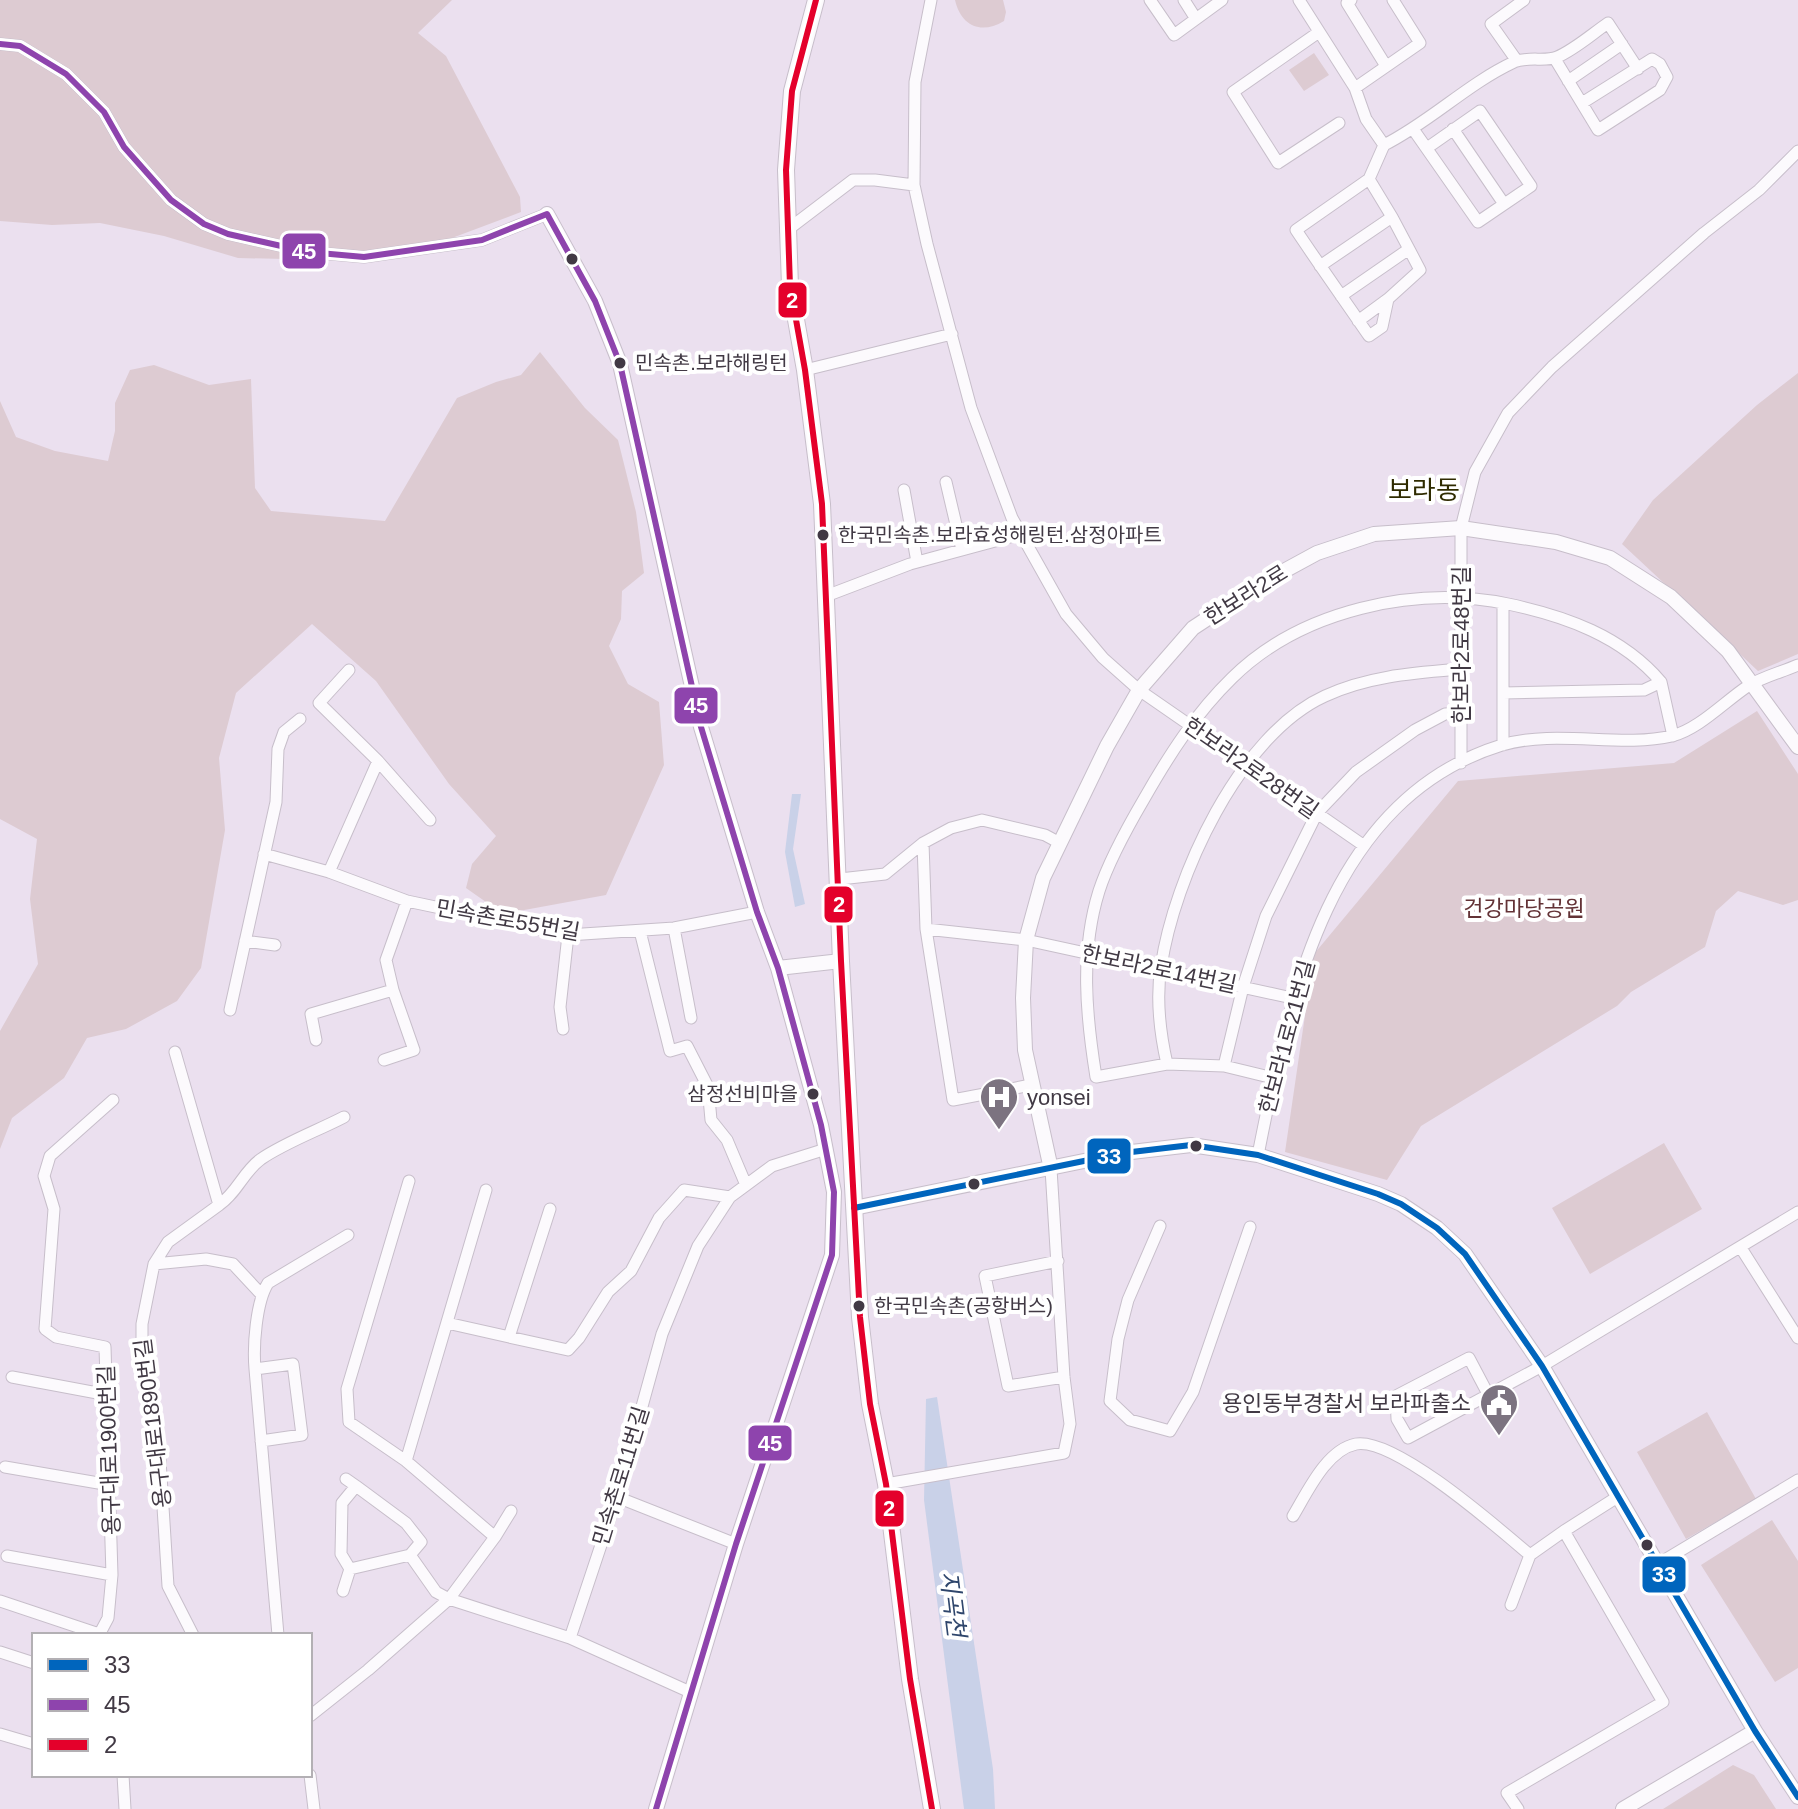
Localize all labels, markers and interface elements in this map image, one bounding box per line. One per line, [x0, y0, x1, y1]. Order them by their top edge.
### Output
line badge: 45 [281, 232, 327, 270]
text: 45 [292, 239, 316, 264]
unlabelled marker [564, 251, 580, 267]
line badge: 2 [777, 281, 808, 319]
text: 2 [786, 288, 798, 313]
place label: 민속촌.보라해링턴 [635, 352, 788, 374]
marker: 민속촌.보라해링턴 [612, 355, 628, 371]
district label: 보라동 [1388, 475, 1460, 505]
place label: 한국민속촌.보라효성해링턴.삼정아파트 [838, 524, 1162, 546]
marker: 한국민속촌.보라효성해링턴.삼정아파트 [815, 527, 831, 543]
street label: 한보라2로 [1200, 560, 1292, 630]
street label: 한보라2로48번길 [1449, 566, 1474, 724]
line badge: 45 [673, 686, 719, 725]
text: 45 [684, 693, 708, 718]
street label: 한보라2로28번길 [1179, 712, 1323, 824]
line badge: 2 [823, 885, 854, 924]
text: 2 [833, 892, 845, 917]
street label: 민속촌로55번길 [434, 895, 582, 945]
park label: 건강마당공원 [1463, 896, 1585, 921]
street label: 한보라2로14번길 [1079, 940, 1239, 998]
street label: 한보라1로21번길 [1254, 957, 1320, 1117]
hospital icon: yonsei [978, 1076, 1020, 1131]
place label: 삼정선비마을 [688, 1083, 798, 1105]
place label: yonsei [1027, 1085, 1091, 1110]
marker: 삼정선비마을 [805, 1086, 821, 1102]
line badge: 33 [1086, 1137, 1132, 1175]
unlabelled marker [1188, 1138, 1204, 1154]
text: 33 [1097, 1144, 1121, 1169]
unlabelled marker [966, 1176, 982, 1192]
place label: 한국민속촌(공항버스) [874, 1295, 1053, 1317]
marker: 한국민속촌(공항버스) [851, 1298, 867, 1314]
street label: 용구대로1890번길 [130, 1337, 176, 1509]
street label: 용구대로1900번길 [94, 1364, 124, 1536]
public building icon: 용인동부경찰서 보라파출소 [1478, 1382, 1520, 1437]
place label: 용인동부경찰서 보라파출소 [1222, 1391, 1471, 1416]
street label: 민속촌로11번길 [588, 1403, 654, 1549]
line badge: 45 [747, 1424, 793, 1462]
text: 45 [758, 1431, 782, 1456]
line badge: 2 [874, 1489, 905, 1528]
text: 2 [883, 1496, 895, 1521]
unlabelled marker [1639, 1537, 1655, 1553]
line badge: 33 [1641, 1555, 1687, 1594]
text: 33 [1652, 1562, 1676, 1587]
water label: 지곡천 [936, 1569, 971, 1641]
legend [32, 1633, 312, 1777]
text: 33 [104, 1651, 131, 1678]
text: 45 [104, 1691, 131, 1718]
text: 2 [104, 1731, 117, 1758]

